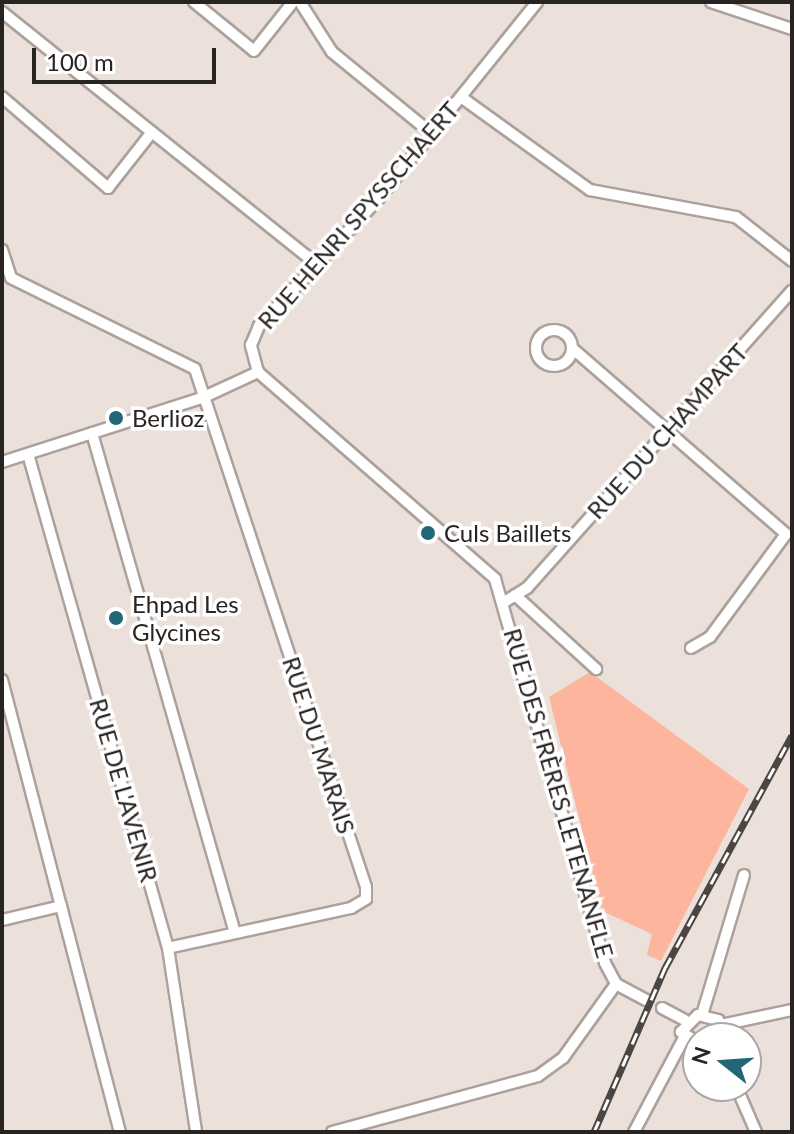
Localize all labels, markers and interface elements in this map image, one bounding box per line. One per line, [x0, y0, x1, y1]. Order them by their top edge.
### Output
scale bar [36, 32, 220, 82]
text: 100 m [46, 47, 114, 76]
street label: RUE HENRI SPYSSCHAERT [251, 95, 465, 335]
street label: RUE DU CHAMPART [581, 338, 753, 524]
place label: Berlioz [132, 404, 204, 432]
marker: Berlioz [107, 409, 125, 427]
place label: Culs Baillets [444, 519, 571, 547]
marker: Culs Baillets [419, 524, 437, 542]
place label: Ehpad Les Glycines [132, 590, 239, 646]
marker: Ehpad Les Glycines [107, 609, 125, 627]
street label: RUE DES FRÈRES LETENANFLE [498, 625, 620, 961]
street label: RUE DU MARAIS [277, 653, 361, 837]
street label: RUE DE L'AVENIR [84, 695, 164, 885]
north arrow [682, 1022, 762, 1102]
text: N [685, 1043, 716, 1067]

